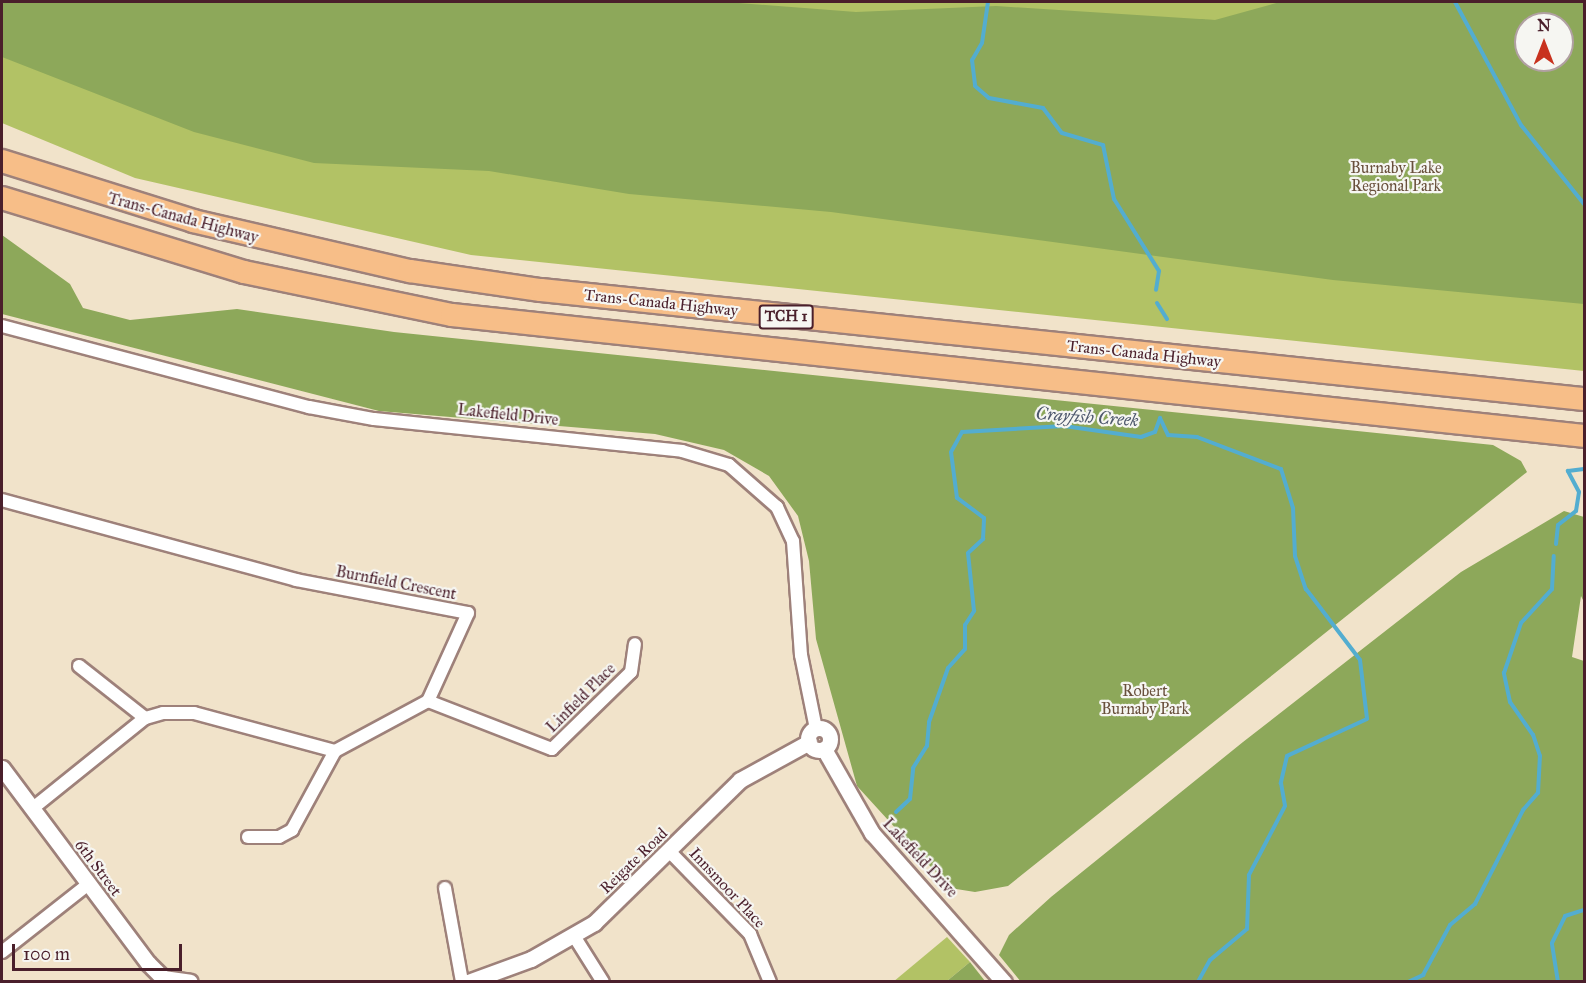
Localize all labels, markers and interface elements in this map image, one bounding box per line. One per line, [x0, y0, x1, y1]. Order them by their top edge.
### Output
north arrow [1514, 12, 1574, 72]
text: N [1537, 16, 1551, 35]
park label: Burnaby Lake Regional Park [1350, 158, 1442, 196]
street label: Trans-Canada Highway [106, 189, 260, 247]
street label: Trans-Canada Highway [583, 285, 739, 321]
road number: TCH 1 [758, 305, 814, 329]
street label: Trans-Canada Highway [1066, 336, 1222, 372]
street label: Lakefield Drive [457, 400, 559, 430]
water label: Crayfish Creek [1035, 403, 1139, 431]
street label: Burnfield Crescent [334, 562, 458, 604]
street label: Linfield Place [542, 659, 620, 737]
park label: Robert Burnaby Park [1101, 681, 1189, 719]
street label: Lakefield Drive [878, 814, 962, 902]
street label: Reigate Road [596, 824, 672, 898]
street label: 6th Street [70, 836, 126, 900]
street label: Innsmoor Place [685, 844, 769, 932]
scale bar [15, 932, 184, 970]
text: 100 m [23, 943, 70, 965]

